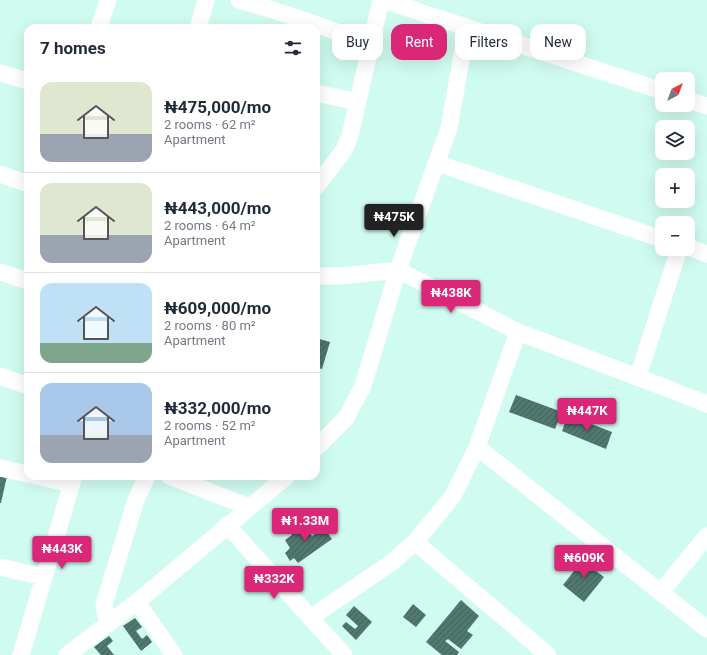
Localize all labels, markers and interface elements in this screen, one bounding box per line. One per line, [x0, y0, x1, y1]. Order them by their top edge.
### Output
chip: Buy [332, 24, 383, 60]
chip: Rent [391, 24, 447, 60]
chip: Filters [455, 24, 522, 60]
chip: New [530, 24, 586, 60]
icon: filters [282, 37, 304, 59]
text: 7 homes [40, 38, 106, 58]
north arrow [655, 72, 695, 112]
map controls [655, 72, 695, 256]
text: ₦475,000/mo [164, 97, 271, 117]
icon: home [72, 98, 120, 146]
text: 2 rooms · 62 m² [164, 117, 256, 132]
button: layers [655, 120, 695, 160]
text: Apartment [164, 132, 226, 147]
button: + [655, 168, 695, 208]
text: ₦443,000/mo [164, 198, 271, 218]
icon: home [72, 199, 120, 247]
pin: ₦475K [366, 204, 422, 238]
text: ₦475K [373, 209, 415, 224]
button: − [655, 216, 695, 256]
text: 2 rooms · 64 m² [164, 218, 256, 233]
text: Apartment [164, 233, 226, 248]
pin: ₦438K [423, 280, 479, 314]
text: ₦438K [430, 285, 472, 300]
text: ₦609,000/mo [164, 298, 271, 318]
icon: home [72, 299, 120, 347]
text: 2 rooms · 80 m² [164, 318, 256, 333]
text: Apartment [164, 333, 226, 348]
text: ₦332,000/mo [164, 398, 271, 418]
pin: ₦447K [559, 398, 615, 432]
icon: home [72, 399, 120, 447]
text: ₦447K [566, 403, 608, 418]
text: 2 rooms · 52 m² [164, 418, 256, 433]
text: Apartment [164, 433, 226, 448]
pin: ₦1.33M [272, 508, 338, 542]
text: ₦1.33M [281, 513, 329, 528]
pin: ₦443K [34, 536, 90, 570]
text: ₦443K [41, 541, 83, 556]
pin: ₦609K [556, 545, 612, 579]
text: ₦609K [563, 550, 605, 565]
pin: ₦332K [246, 566, 302, 600]
text: ₦332K [253, 571, 295, 586]

